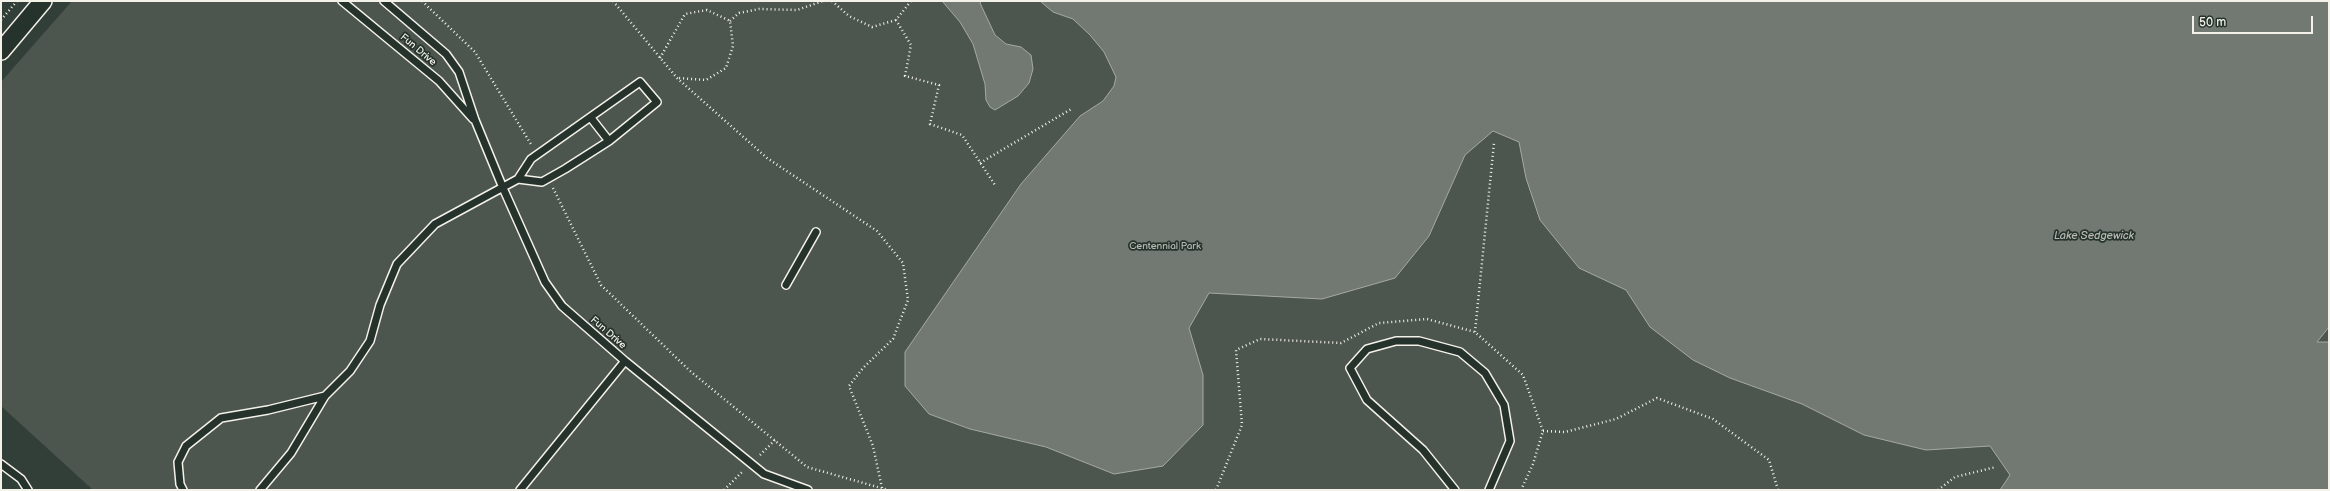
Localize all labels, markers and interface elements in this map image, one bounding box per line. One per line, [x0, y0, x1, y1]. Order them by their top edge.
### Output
scale bar [2194, 8, 2315, 34]
text: 50 m [2199, 15, 2226, 30]
street label: Fun Drive [398, 31, 438, 69]
water label: Lake Sedgewick [2054, 229, 2134, 243]
park label: Centennial Park [1129, 240, 1201, 252]
street label: Fun Drive [588, 314, 628, 352]

